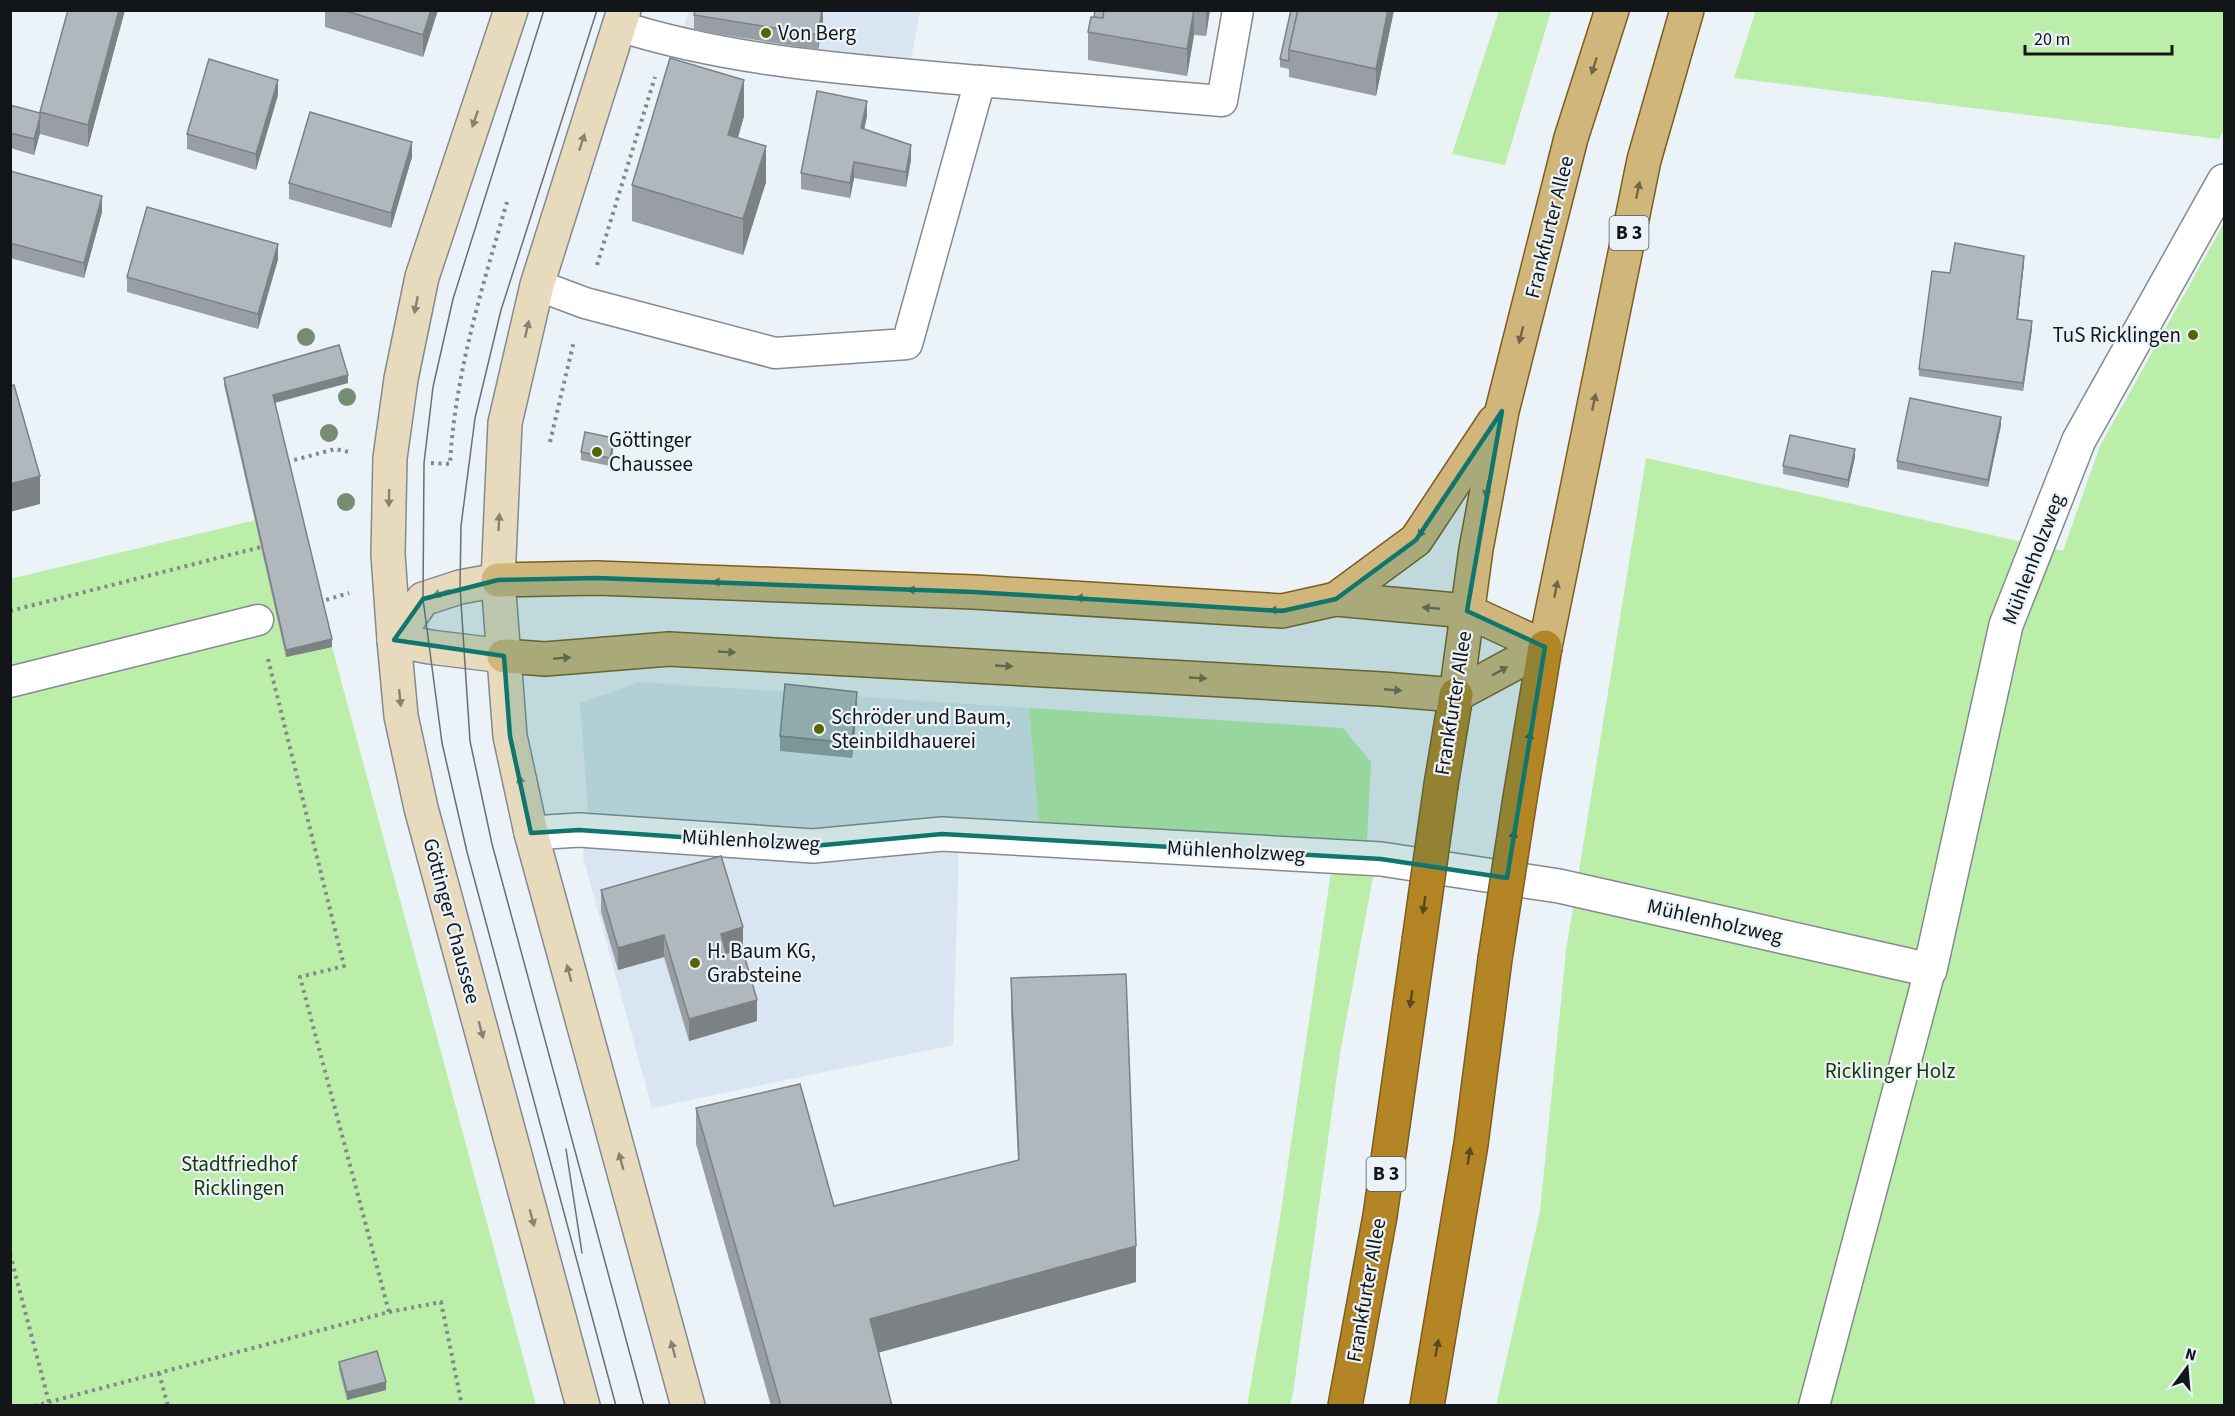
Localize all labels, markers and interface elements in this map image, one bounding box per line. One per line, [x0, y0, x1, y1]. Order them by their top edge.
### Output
place label: Von Berg [778, 18, 856, 48]
scale bar [2025, 18, 2172, 56]
marker: Von Berg [759, 26, 773, 40]
text: 20 m [2034, 27, 2070, 52]
one-way arrow [1589, 57, 1598, 75]
one-way arrow [470, 110, 479, 128]
one-way arrow [578, 133, 587, 151]
street label: Frankfurter Allee [1517, 153, 1581, 301]
one-way arrow [1634, 180, 1643, 199]
road number: B 3 [1610, 216, 1648, 250]
one-way arrow [411, 296, 420, 315]
one-way arrow [522, 320, 532, 338]
place label: TuS Ricklingen [2053, 320, 2181, 350]
one-way arrow [1516, 326, 1526, 345]
marker: TuS Ricklingen [2186, 328, 2200, 342]
one-way arrow [1590, 392, 1600, 411]
place label: Göttinger Chaussee [609, 425, 693, 479]
marker: Göttinger Chaussee [590, 445, 604, 459]
one-way arrow [1482, 480, 1491, 499]
one-way arrow [384, 488, 394, 507]
street label: Mühlenholzweg [1994, 489, 2072, 629]
one-way arrow [495, 512, 504, 531]
one-way arrow [1417, 521, 1429, 537]
one-way arrow [712, 578, 731, 587]
one-way arrow [1552, 580, 1561, 599]
one-way arrow [906, 585, 925, 594]
one-way arrow [432, 589, 450, 598]
one-way arrow [1074, 594, 1093, 603]
one-way arrow [1422, 603, 1441, 613]
one-way arrow [1269, 605, 1288, 615]
street label: Frankfurter Allee [1427, 629, 1479, 777]
one-way arrow [718, 647, 737, 656]
one-way arrow [553, 653, 572, 662]
one-way arrow [994, 662, 1013, 671]
one-way arrow [1492, 666, 1509, 676]
one-way arrow [1189, 673, 1208, 682]
one-way arrow [1384, 685, 1403, 695]
one-way arrow [395, 688, 405, 707]
place label: Schröder und Baum, Steinbildhauerei [831, 702, 1011, 756]
marker: Schröder und Baum, Steinbildhauerei [812, 722, 826, 736]
one-way arrow [1525, 730, 1534, 749]
one-way arrow [515, 775, 525, 794]
street label: Mühlenholzweg [681, 821, 821, 859]
one-way arrow [1509, 830, 1518, 849]
street label: Mühlenholzweg [1166, 832, 1306, 870]
street label: Göttinger Chaussee [415, 835, 489, 1007]
street label: Mühlenholzweg [1644, 891, 1786, 951]
one-way arrow [1420, 896, 1429, 915]
place label: H. Baum KG, Grabsteine [707, 936, 816, 990]
marker: H. Baum KG, Grabsteine [688, 956, 702, 970]
one-way arrow [564, 964, 574, 982]
one-way arrow [1407, 990, 1416, 1009]
one-way arrow [477, 1021, 486, 1039]
park label: Ricklinger Holz [1825, 1056, 1955, 1086]
one-way arrow [1465, 1146, 1474, 1165]
park label: Stadtfriedhof Ricklingen [181, 1149, 298, 1203]
one-way arrow [616, 1152, 625, 1170]
road number: B 3 [1366, 1157, 1406, 1191]
one-way arrow [528, 1209, 537, 1227]
street label: Frankfurter Allee [1339, 1216, 1393, 1364]
one-way arrow [1433, 1338, 1442, 1357]
north arrow [2157, 1338, 2217, 1398]
one-way arrow [668, 1340, 677, 1358]
text: N [2183, 1343, 2199, 1367]

